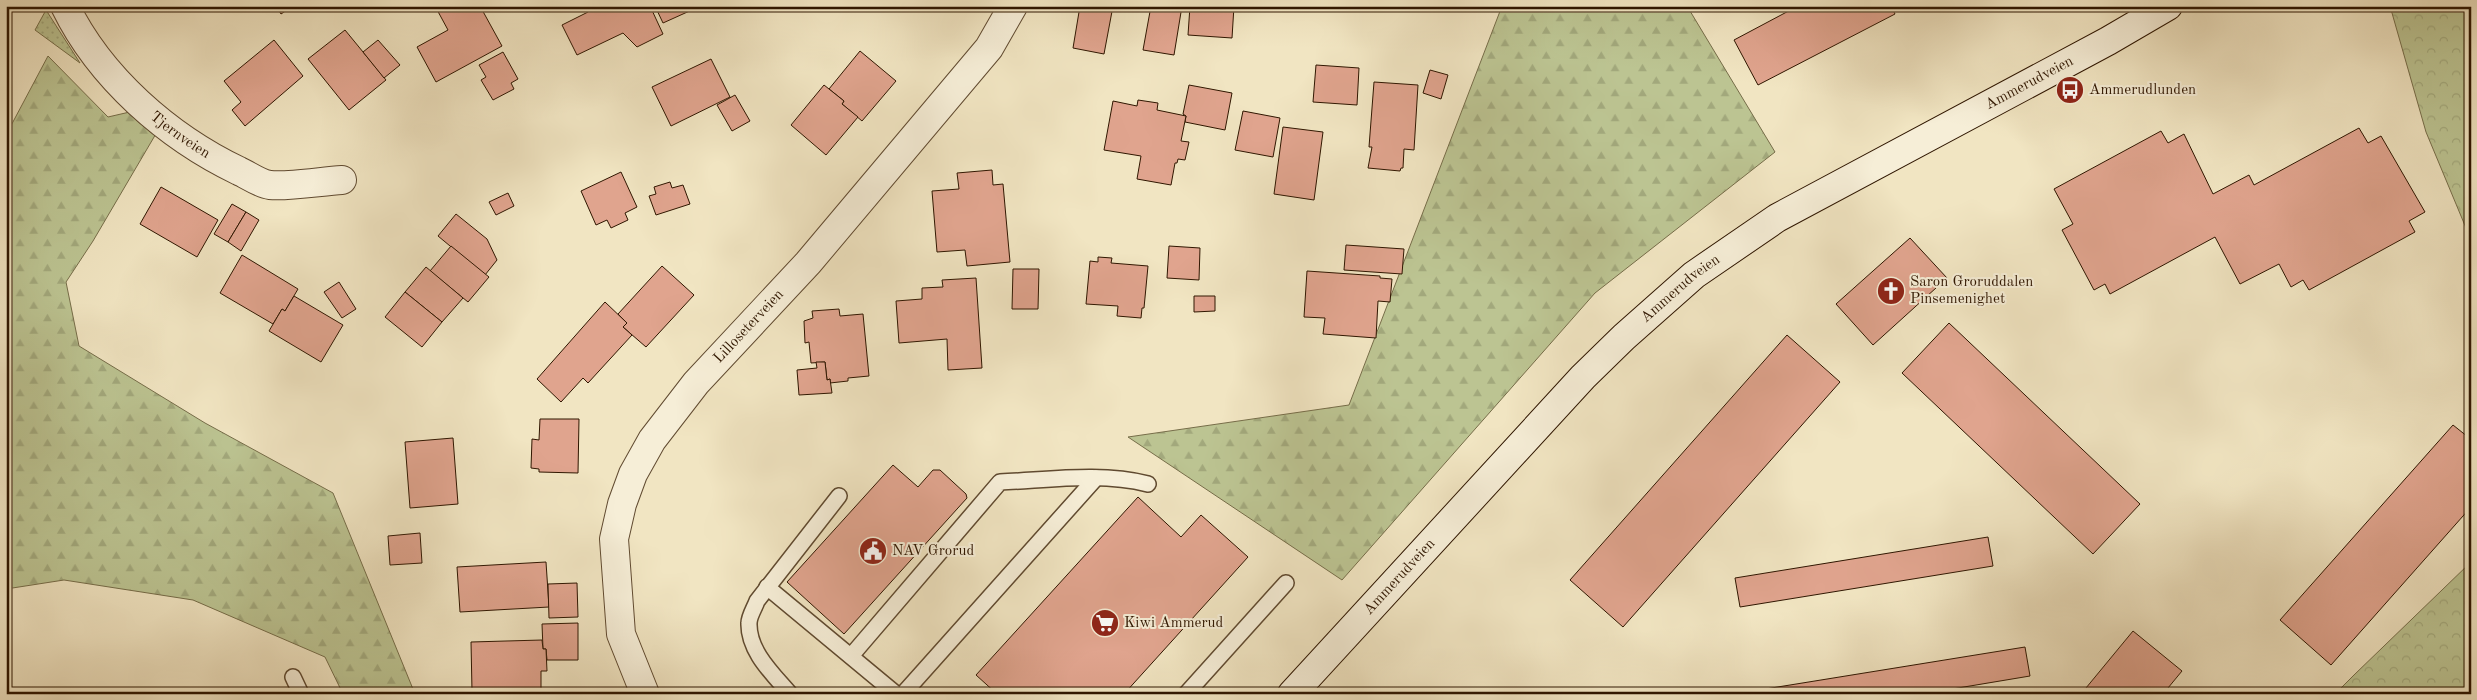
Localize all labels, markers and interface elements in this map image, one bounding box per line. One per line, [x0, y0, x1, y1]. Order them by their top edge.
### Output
street label: Ammerudveien [1983, 53, 2076, 113]
bus stop icon: Ammerudlunden [2055, 75, 2085, 105]
place label: Ammerudlunden [2089, 83, 2196, 98]
street label: Tjernveien [147, 109, 213, 161]
street label: Ammerudveien [1638, 252, 1723, 326]
place label: Saron Groruddalen Pinsemenighet [1910, 275, 2033, 307]
church icon: Saron Groruddalen Pinsemenighet [1876, 276, 1906, 306]
street label: Lilloseterveien [711, 287, 787, 366]
public building icon: NAV Grorud [858, 536, 888, 566]
street label: Ammerudveien [1361, 536, 1438, 618]
place label: NAV Grorud [892, 544, 974, 559]
supermarket icon: Kiwi Ammerud [1090, 608, 1120, 638]
place label: Kiwi Ammerud [1124, 616, 1224, 631]

